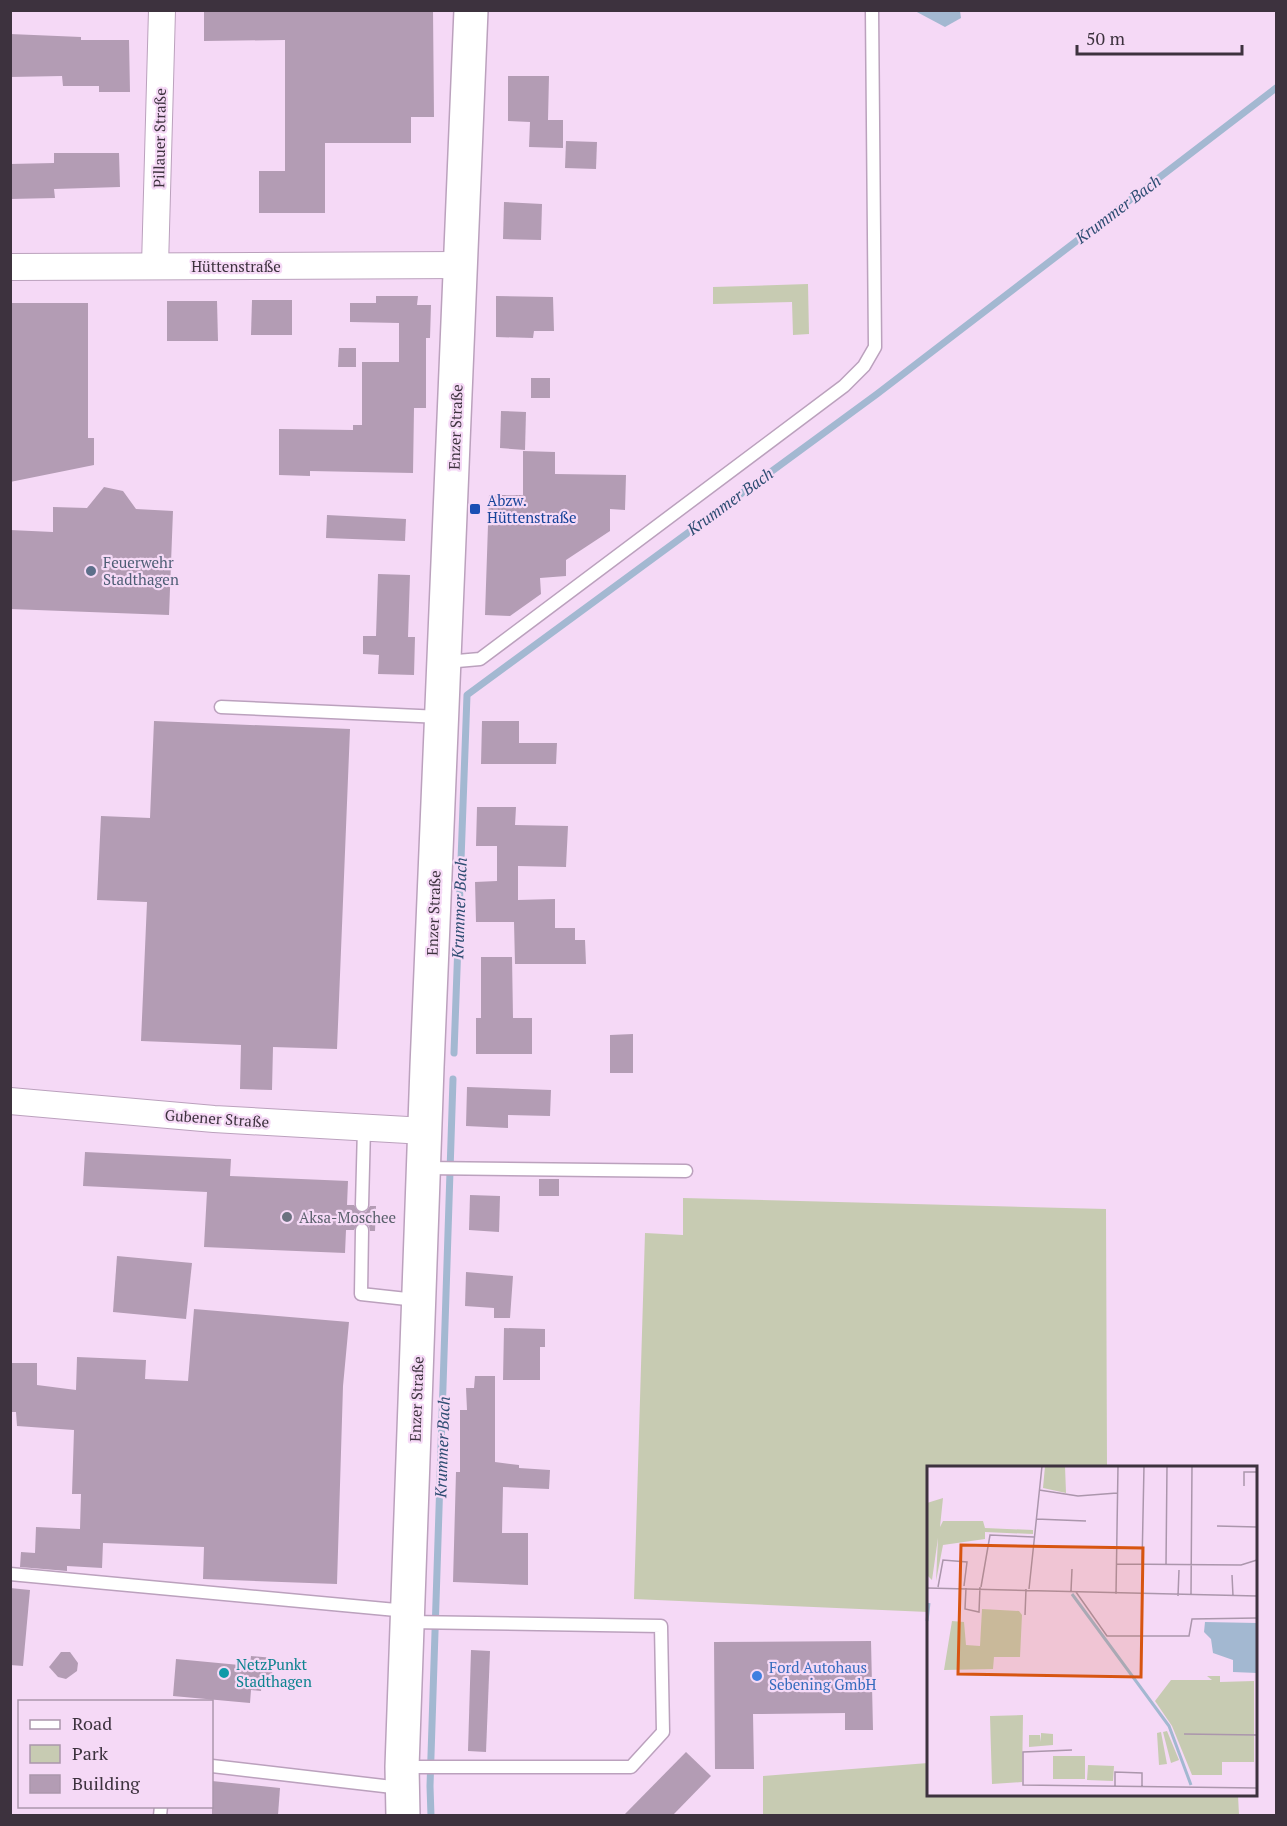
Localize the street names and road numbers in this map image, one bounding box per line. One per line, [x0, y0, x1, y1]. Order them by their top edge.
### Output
street label: Pillauer Straße [148, 88, 170, 188]
street label: Hüttenstraße [191, 256, 281, 276]
street label: Enzer Straße [444, 384, 466, 470]
street label: Enzer Straße [422, 870, 444, 956]
street label: Gubener Straße [164, 1104, 270, 1132]
street label: Enzer Straße [405, 1356, 427, 1442]

